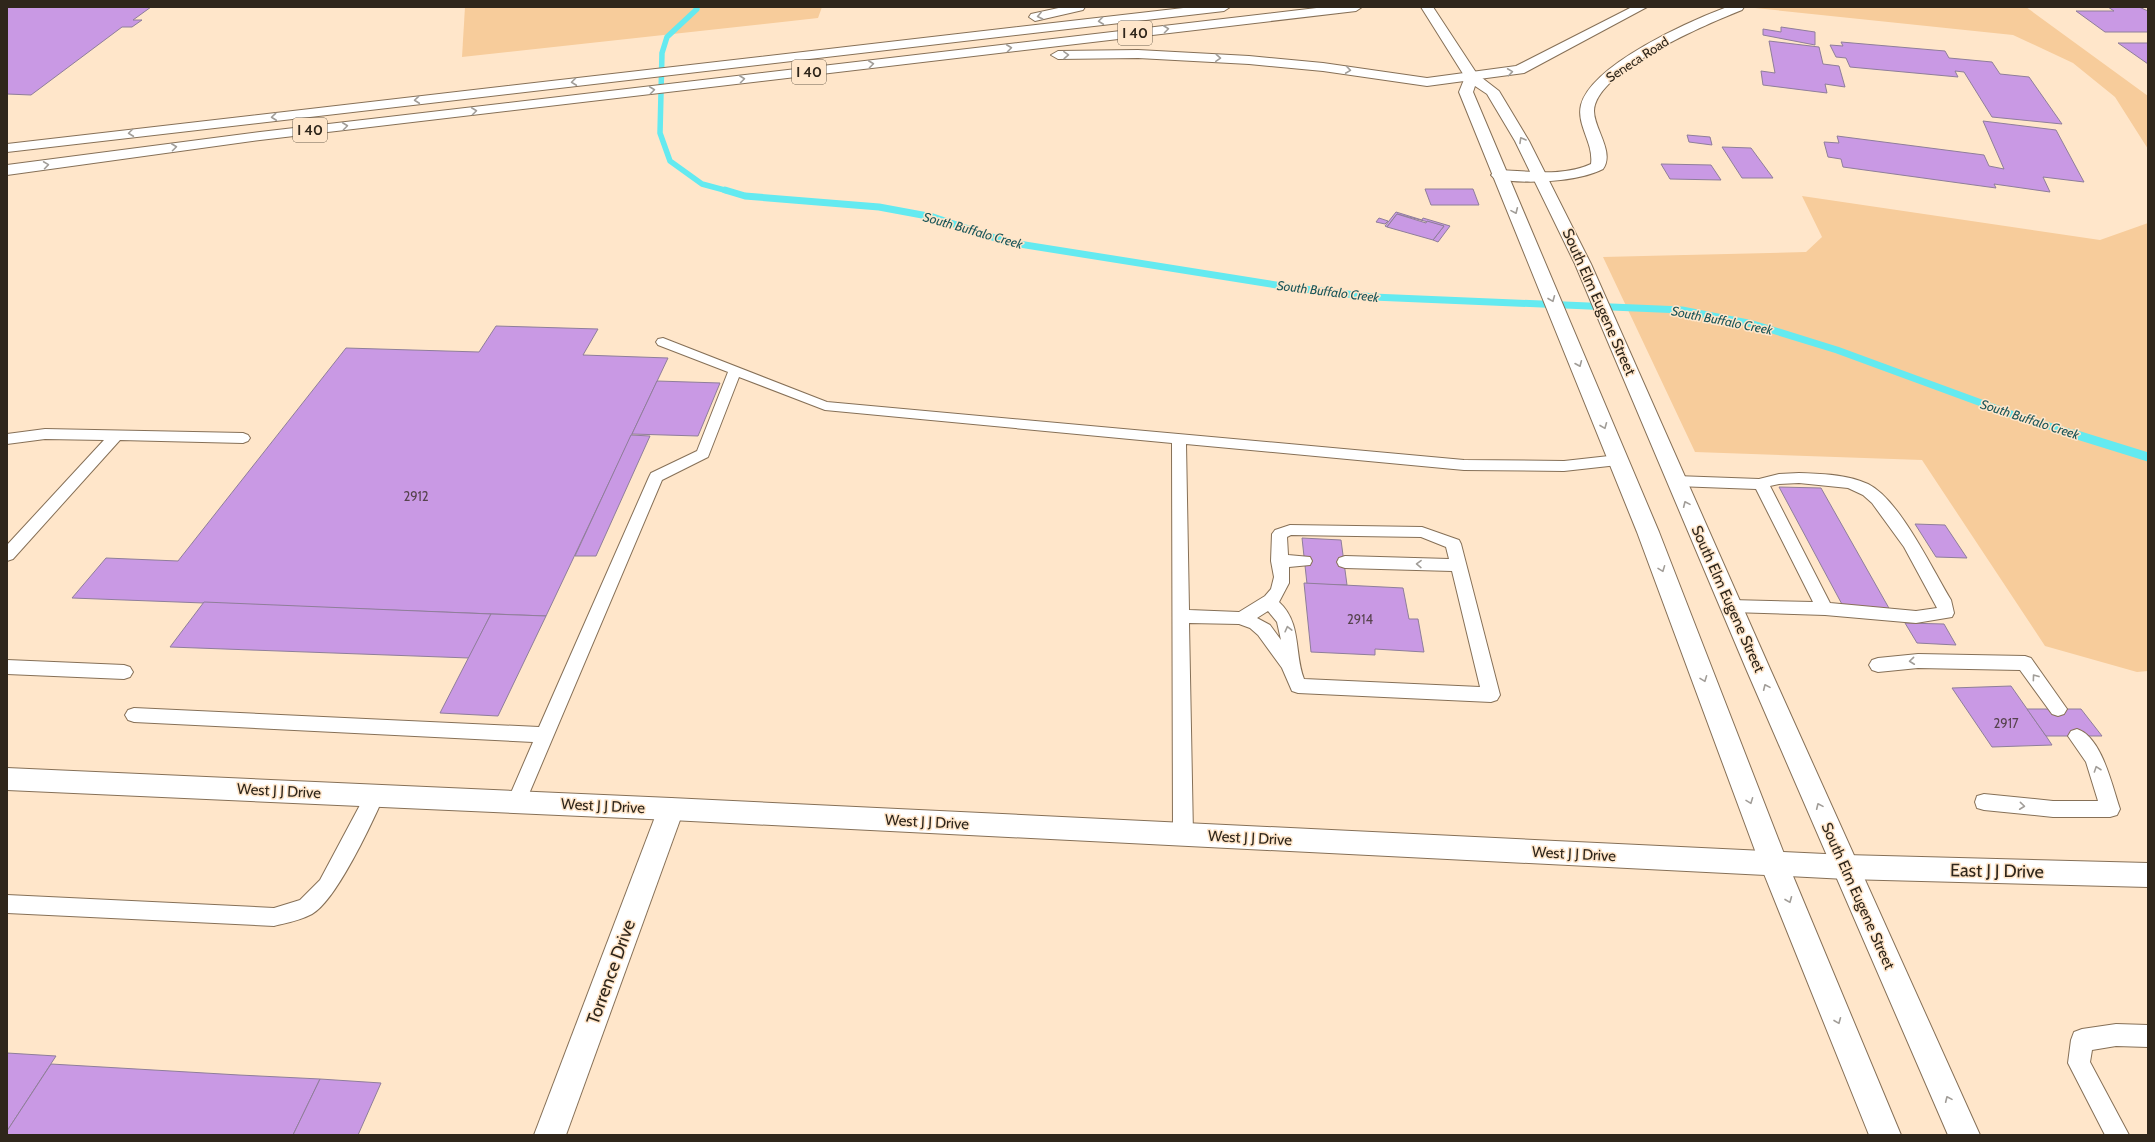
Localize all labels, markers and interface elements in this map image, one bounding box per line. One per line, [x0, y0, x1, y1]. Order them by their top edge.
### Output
one-way arrow [1037, 11, 1044, 19]
one-way arrow [1098, 17, 1104, 26]
road number: I 40 [1118, 21, 1152, 45]
one-way arrow [1163, 25, 1169, 34]
street label: Seneca Road [1603, 33, 1671, 85]
one-way arrow [1006, 44, 1012, 53]
one-way arrow [1063, 51, 1069, 59]
one-way arrow [1215, 53, 1221, 62]
road number: I 40 [792, 60, 826, 84]
one-way arrow [868, 60, 874, 69]
one-way arrow [1345, 65, 1351, 74]
one-way arrow [1507, 68, 1513, 77]
one-way arrow [738, 75, 745, 84]
one-way arrow [571, 78, 577, 87]
one-way arrow [649, 86, 655, 95]
one-way arrow [414, 96, 420, 105]
one-way arrow [471, 107, 477, 116]
one-way arrow [271, 112, 277, 121]
road number: I 40 [293, 118, 327, 142]
one-way arrow [342, 122, 348, 131]
one-way arrow [128, 128, 134, 137]
one-way arrow [1519, 137, 1526, 144]
one-way arrow [171, 143, 177, 152]
one-way arrow [43, 161, 49, 169]
one-way arrow [1510, 206, 1518, 214]
water label: South Buffalo Creek [921, 208, 1025, 252]
street label: South Elm Eugene Street [1558, 226, 1640, 378]
water label: South Buffalo Creek [1276, 277, 1380, 305]
one-way arrow [1548, 296, 1556, 303]
water label: South Buffalo Creek [1670, 302, 1774, 338]
one-way arrow [1574, 360, 1582, 367]
water label: South Buffalo Creek [1979, 396, 2082, 443]
one-way arrow [1600, 423, 1608, 430]
house number: 2912 [403, 488, 429, 504]
one-way arrow [1683, 500, 1691, 508]
street label: South Elm Eugene Street [1687, 523, 1769, 675]
one-way arrow [1416, 560, 1422, 568]
one-way arrow [1657, 565, 1665, 572]
house number: 2914 [1347, 611, 1373, 627]
one-way arrow [1284, 626, 1293, 633]
one-way arrow [1909, 657, 1915, 666]
one-way arrow [2033, 675, 2040, 682]
one-way arrow [1700, 676, 1708, 683]
one-way arrow [1763, 684, 1771, 692]
house number: 2917 [1994, 715, 2019, 731]
one-way arrow [2093, 766, 2102, 773]
street label: West J J Drive [237, 780, 322, 802]
street label: West J J Drive [561, 795, 646, 817]
one-way arrow [1746, 797, 1754, 804]
one-way arrow [2019, 802, 2025, 811]
one-way arrow [1816, 803, 1824, 810]
street label: West J J Drive [885, 811, 970, 833]
street label: South Elm Eugene Street [1817, 820, 1899, 972]
street label: West J J Drive [1208, 827, 1293, 849]
street label: West J J Drive [1532, 843, 1617, 865]
street label: East J J Drive [1950, 859, 2044, 883]
one-way arrow [1785, 897, 1793, 904]
street label: Torrence Drive [582, 916, 640, 1028]
one-way arrow [1834, 1017, 1842, 1024]
one-way arrow [1945, 1096, 1953, 1104]

